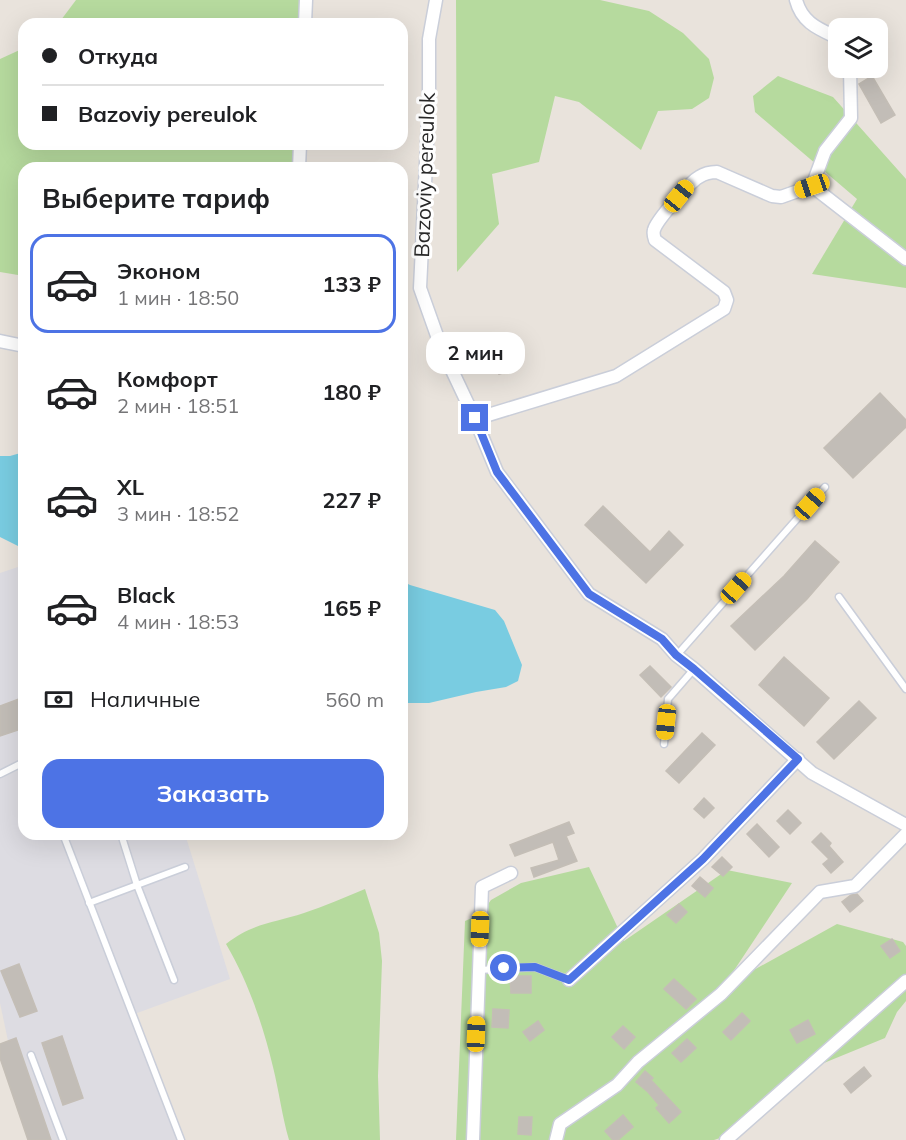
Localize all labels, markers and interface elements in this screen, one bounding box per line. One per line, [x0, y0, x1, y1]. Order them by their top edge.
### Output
map controls [828, 18, 888, 78]
button: layers [828, 18, 888, 78]
text: Откуда [78, 42, 158, 70]
street label: Bazoviy pereulok [408, 92, 440, 258]
text: Bazoviy pereulok [78, 100, 257, 128]
car [792, 172, 832, 200]
car [661, 176, 697, 216]
text: Выберите тариф [42, 181, 270, 215]
icon: car [45, 257, 99, 311]
text: Эконом [117, 257, 201, 285]
text: 133 ₽ [322, 270, 381, 298]
text: 1 мин · 18:50 [117, 285, 239, 310]
callout: 2 мин [426, 331, 524, 373]
text: 2 мин [447, 340, 504, 365]
icon: car [45, 365, 99, 419]
text: Комфорт [117, 365, 218, 393]
text: 180 ₽ [322, 378, 381, 406]
text: 2 мин · 18:51 [117, 393, 239, 418]
route end [461, 404, 488, 431]
icon: car [45, 473, 99, 527]
text: XL [117, 473, 144, 501]
car [791, 485, 829, 523]
text: 227 ₽ [322, 486, 381, 514]
text: 3 мин · 18:52 [117, 501, 239, 526]
car [717, 569, 755, 607]
icon: car [45, 581, 99, 635]
text: Black [117, 581, 175, 609]
text: 165 ₽ [322, 594, 381, 622]
text: 4 мин · 18:53 [117, 609, 239, 634]
icon: cash [42, 683, 75, 716]
text: Наличные [90, 685, 200, 713]
text: 560 m [325, 687, 384, 712]
car [655, 703, 677, 741]
button: Заказать [42, 759, 384, 828]
car [470, 911, 490, 947]
route start [490, 954, 517, 981]
car [466, 1016, 486, 1052]

